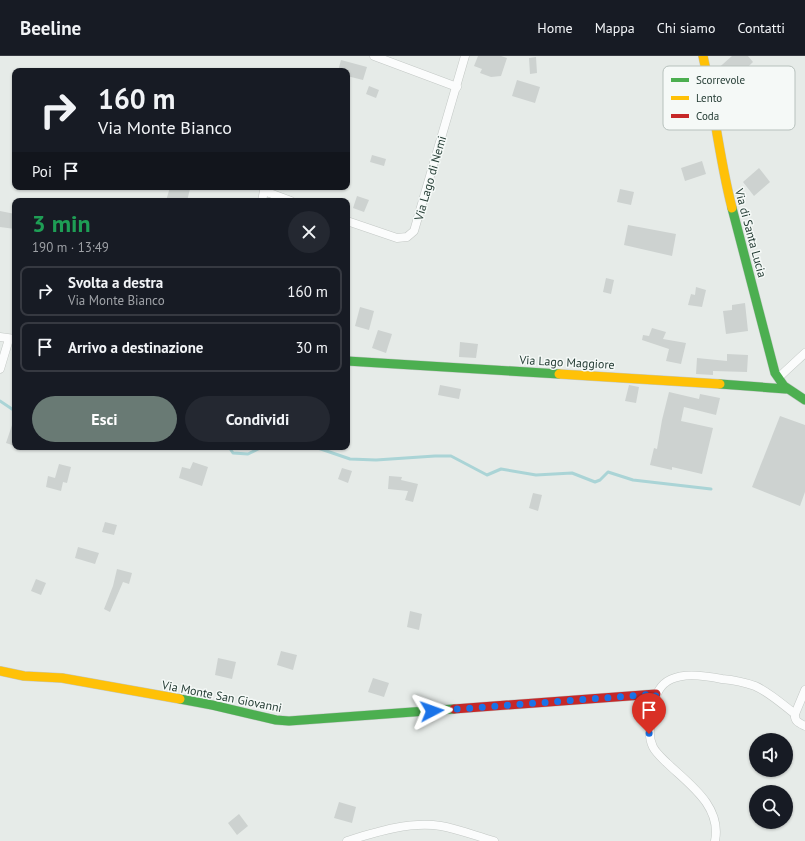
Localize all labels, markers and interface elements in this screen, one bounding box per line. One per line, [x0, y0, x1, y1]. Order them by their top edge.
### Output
text: Beeline [20, 16, 81, 40]
text: Home [537, 19, 573, 37]
text: Mappa [595, 19, 635, 37]
text: Chi siamo [657, 19, 715, 37]
text: Contatti [737, 19, 785, 37]
legend [663, 66, 795, 130]
text: Scorrevole [696, 73, 746, 87]
text: 160 m [98, 80, 175, 117]
icon: right [32, 84, 84, 136]
text: Lento [696, 91, 722, 105]
text: Coda [696, 109, 719, 123]
text: Via Monte Bianco [98, 116, 232, 139]
street label: Via Lago di Nemi [410, 134, 449, 223]
icon: arrive [60, 160, 82, 182]
text: Poi [32, 162, 52, 181]
street label: Via di Santa Lucia [732, 186, 770, 279]
text: 3 min [32, 208, 91, 239]
button: close [288, 211, 330, 253]
text: 190 m · 13:49 [32, 239, 109, 256]
text: Svolta a destra [68, 273, 163, 292]
icon: right [34, 280, 56, 302]
text: 160 m [287, 282, 328, 301]
text: Via Monte Bianco [68, 292, 165, 309]
icon: arrive [34, 336, 56, 358]
text: Arrivo a destinazione [68, 338, 203, 357]
text: 30 m [295, 338, 328, 357]
street label: Via Lago Maggiore [518, 352, 615, 372]
button: Esci [32, 396, 177, 442]
button: Condividi [185, 396, 330, 442]
street label: Via Monte San Giovanni [160, 677, 283, 715]
position arrow [411, 690, 453, 732]
pin [632, 693, 666, 734]
icon: arrive [638, 699, 660, 721]
map controls [749, 733, 793, 829]
button: sound [749, 733, 793, 777]
button: search [749, 785, 793, 829]

